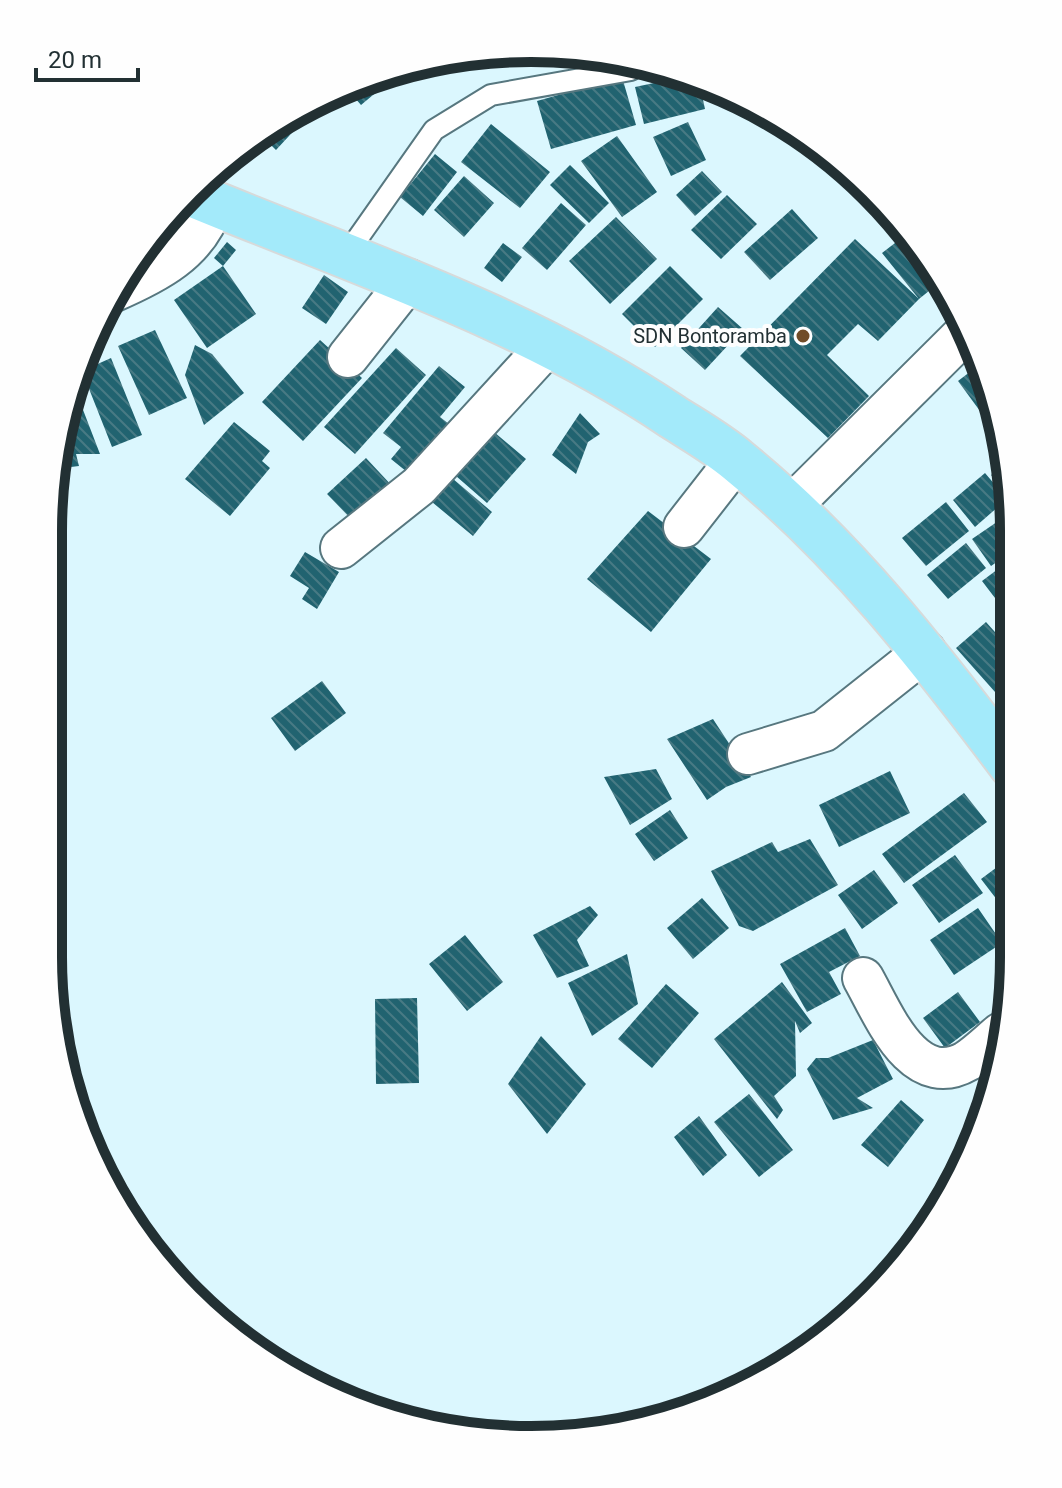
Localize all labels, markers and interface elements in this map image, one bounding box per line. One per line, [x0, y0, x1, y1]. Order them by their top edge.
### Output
scale bar [36, 32, 138, 82]
text: 20 m [48, 46, 102, 74]
place label: SDN Bontoramba [633, 324, 787, 348]
marker: SDN Bontoramba [794, 327, 812, 345]

